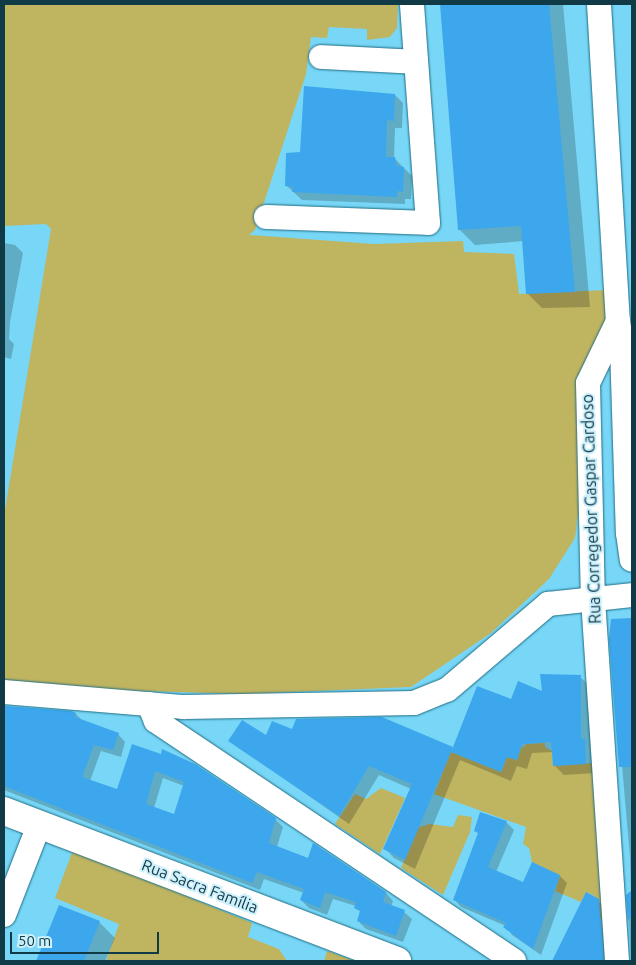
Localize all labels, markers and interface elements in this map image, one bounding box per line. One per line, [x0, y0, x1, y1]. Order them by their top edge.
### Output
street label: Rua Corregedor Gaspar Cardoso [577, 394, 605, 624]
street label: Rua Sacra Família [139, 855, 261, 917]
scale bar [12, 922, 161, 954]
text: 50 m [18, 932, 51, 949]

